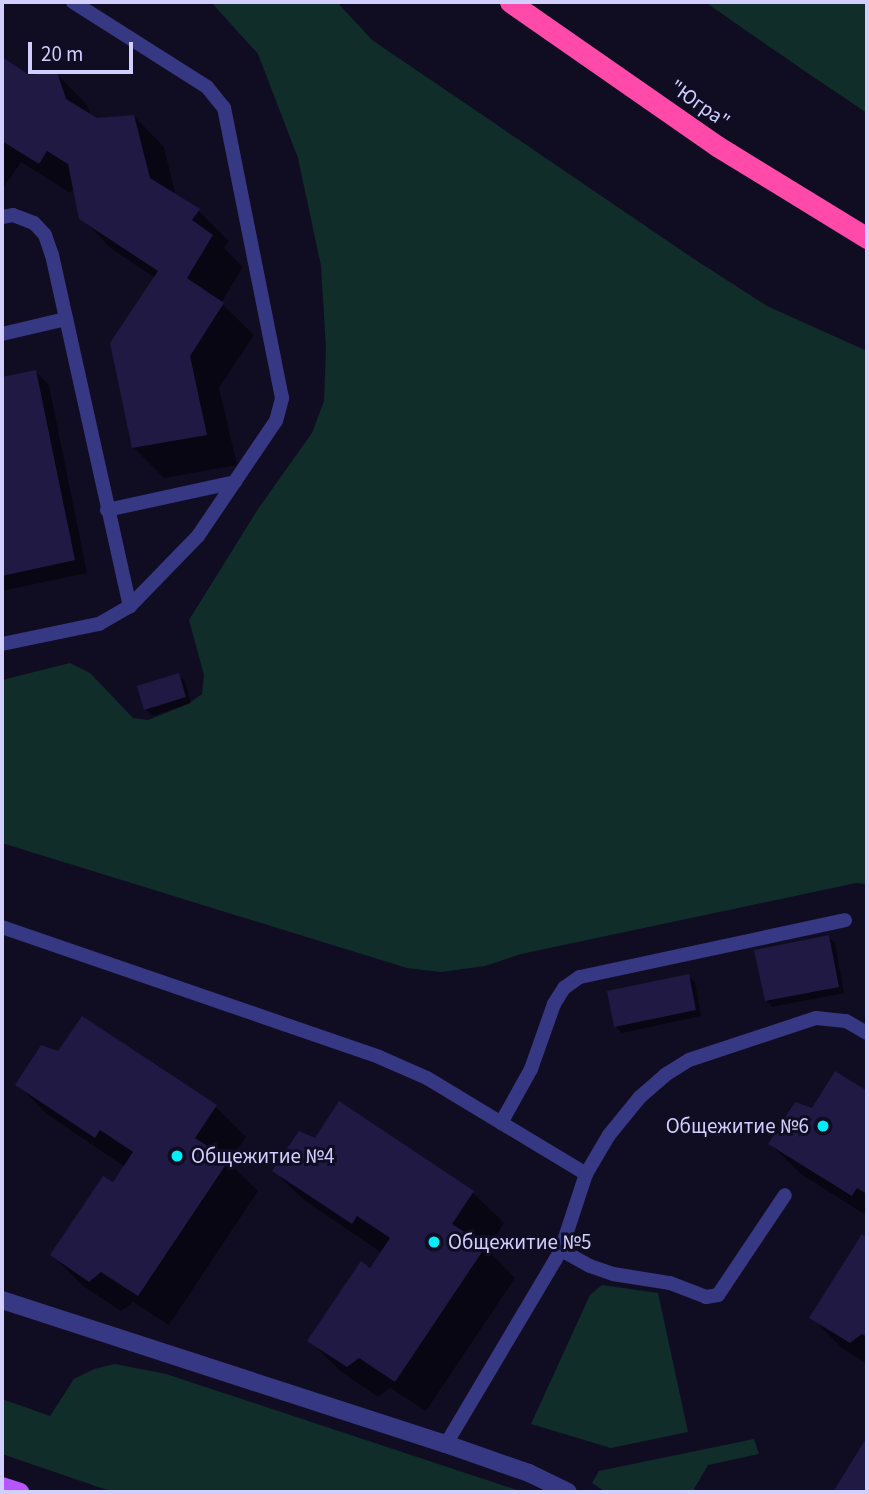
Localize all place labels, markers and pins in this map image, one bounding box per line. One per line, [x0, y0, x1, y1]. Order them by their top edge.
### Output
place label: Общежитие №6 [666, 1113, 809, 1139]
marker: Общежитие №6 [815, 1118, 831, 1134]
place label: Общежитие №4 [191, 1143, 334, 1169]
marker: Общежитие №4 [169, 1148, 185, 1164]
place label: Общежитие №5 [448, 1229, 591, 1255]
marker: Общежитие №5 [426, 1234, 442, 1250]

